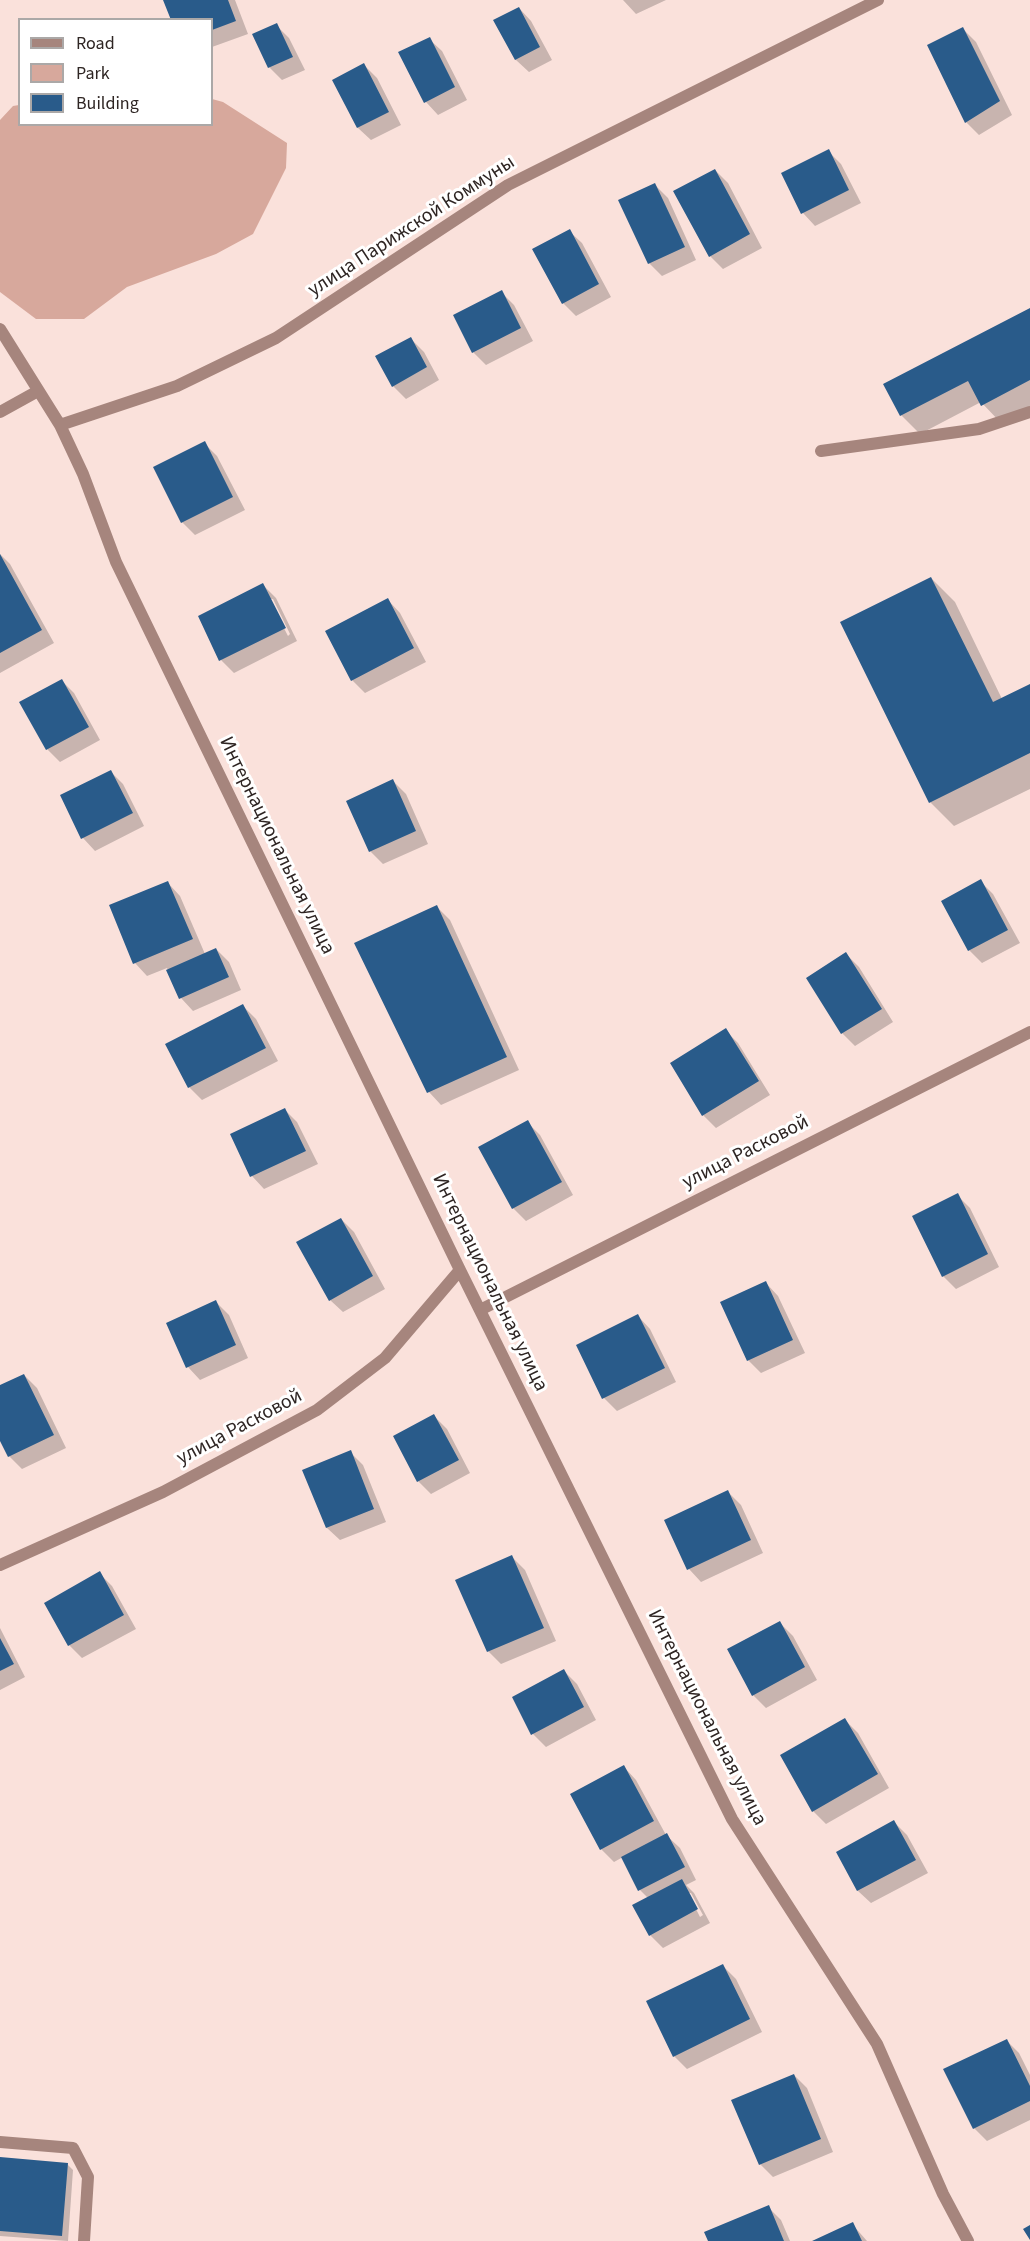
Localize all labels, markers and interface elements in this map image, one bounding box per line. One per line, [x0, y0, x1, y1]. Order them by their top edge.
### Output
legend [18, 18, 213, 126]
text: Road [76, 31, 115, 56]
text: Park [76, 61, 110, 86]
text: Building [76, 91, 139, 116]
street label: улица Парижской Коммуны [304, 151, 520, 303]
street label: Интернациональная улица [213, 733, 339, 959]
street label: улица Расковой [679, 1111, 813, 1195]
street label: Интернациональная улица [426, 1170, 552, 1396]
street label: улица Расковой [173, 1385, 307, 1471]
street label: Интернациональная улица [641, 1606, 771, 1830]

